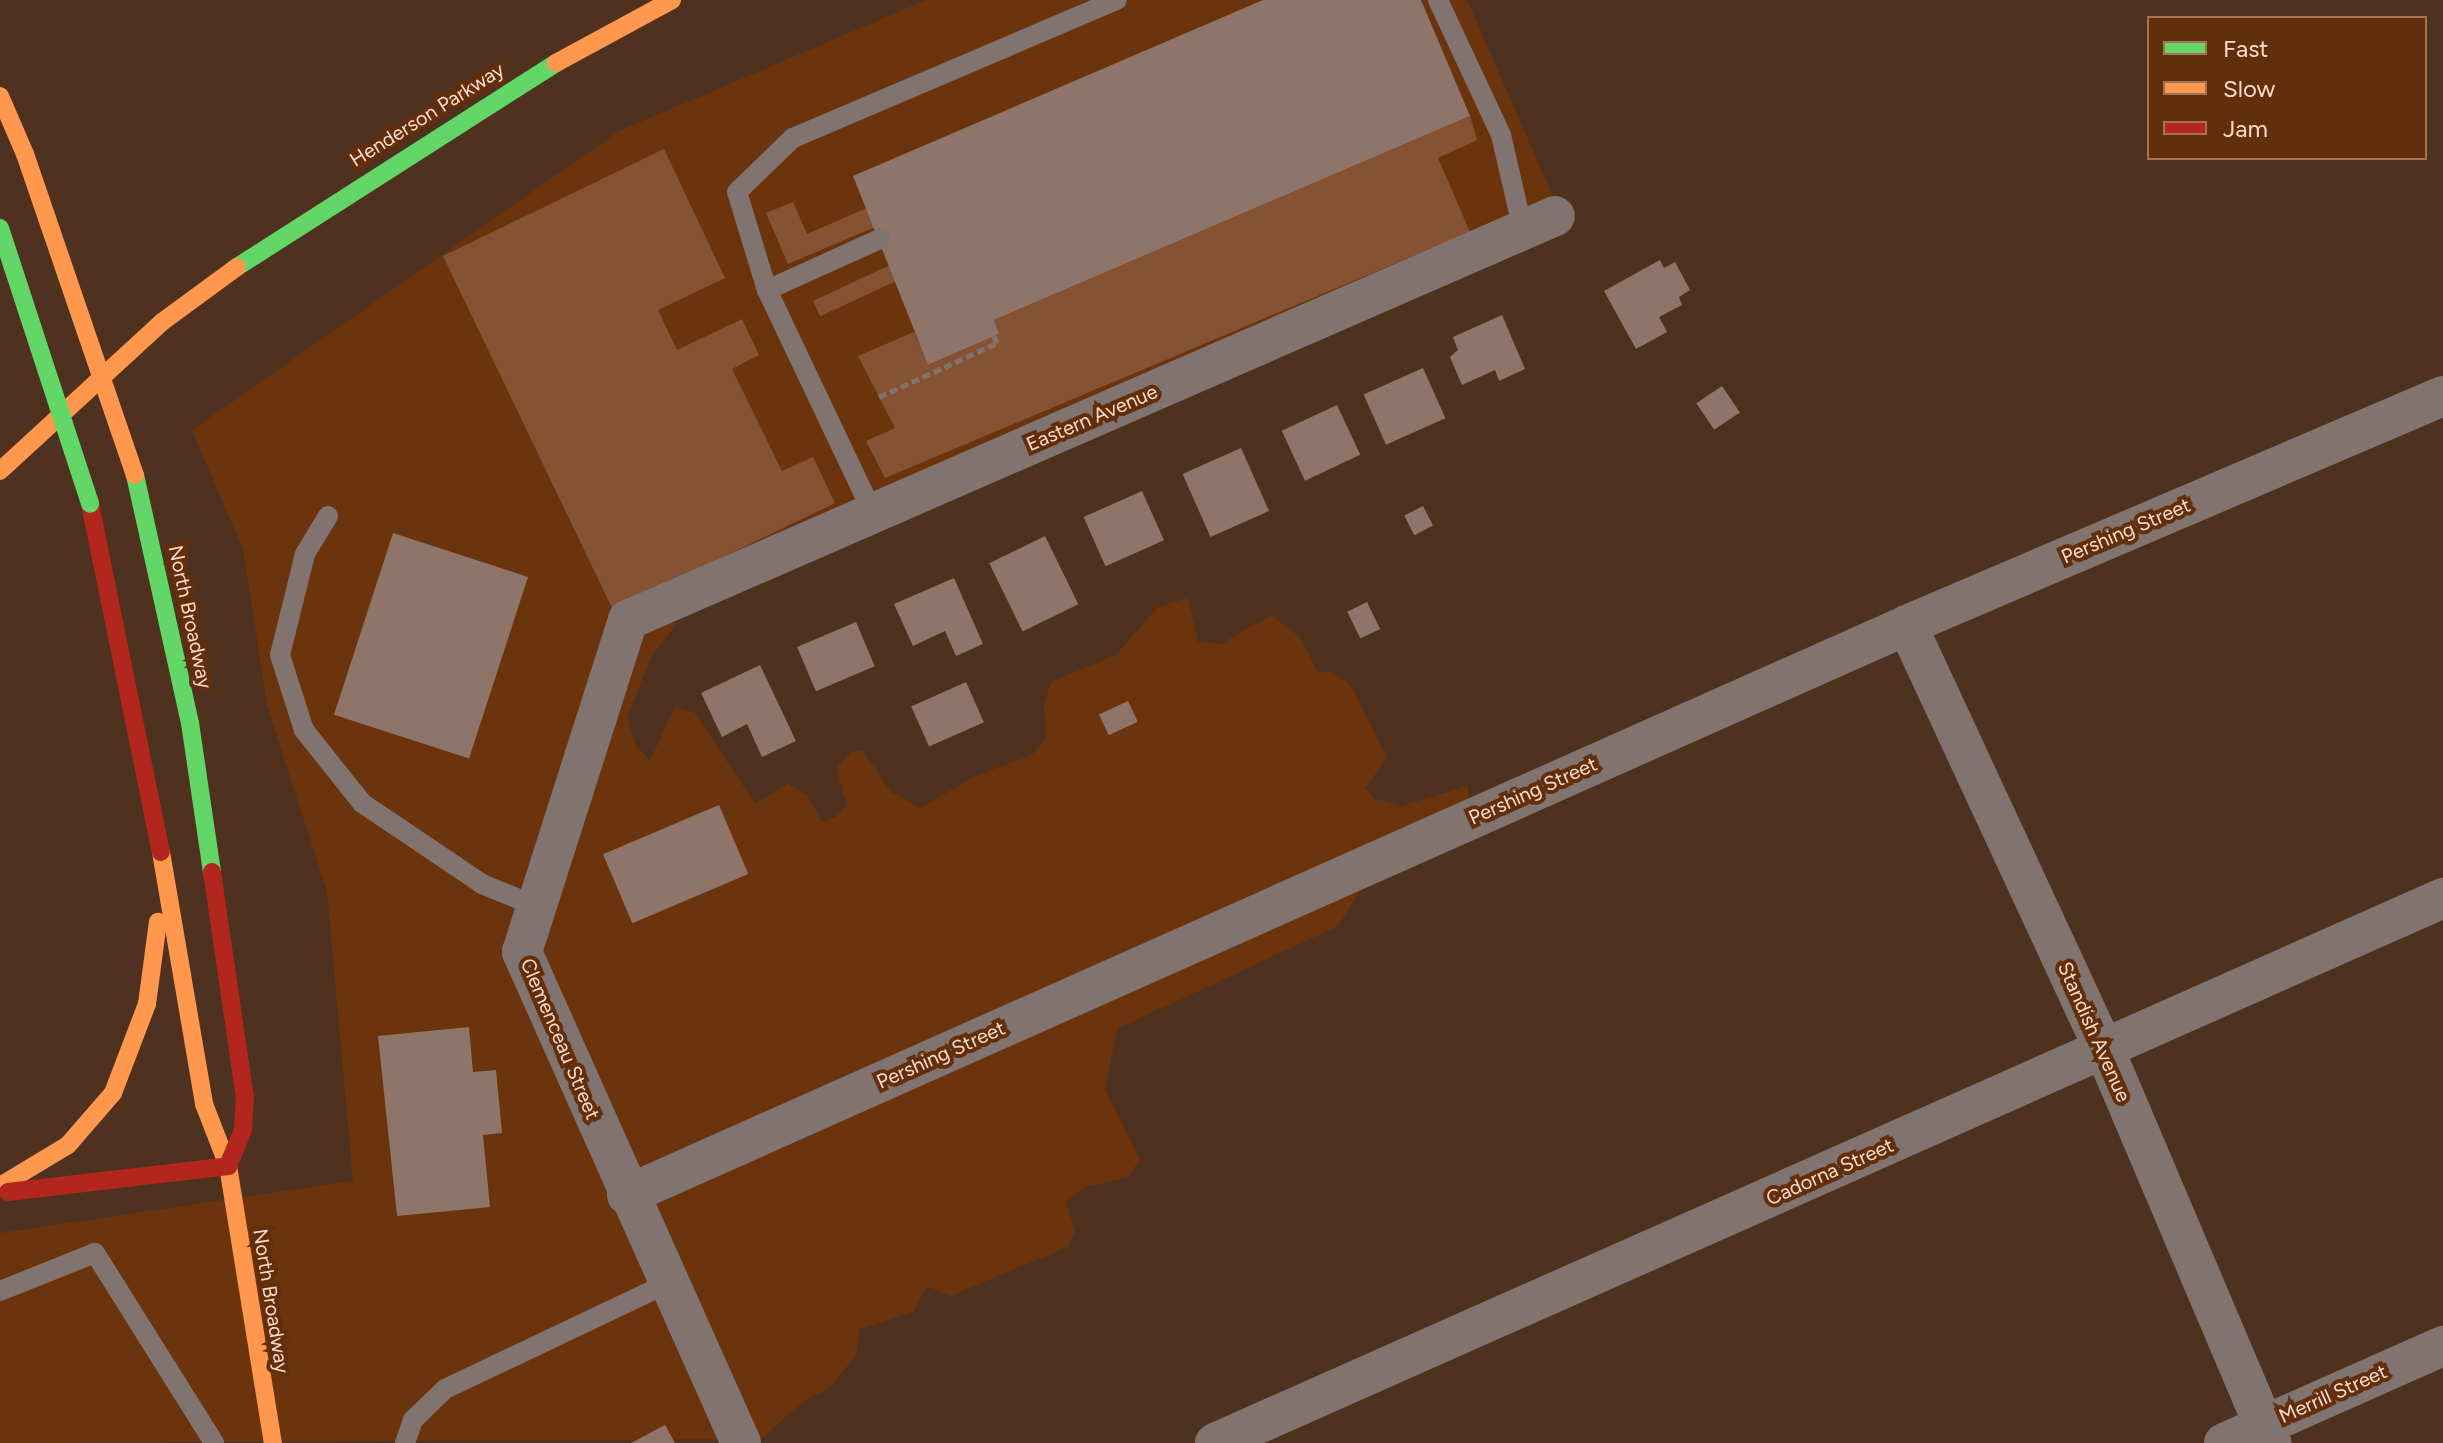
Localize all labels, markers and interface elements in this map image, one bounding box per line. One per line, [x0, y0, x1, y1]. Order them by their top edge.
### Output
legend [2147, 16, 2427, 160]
text: Fast [2223, 34, 2268, 63]
street label: Henderson Parkway [345, 58, 509, 172]
text: Slow [2223, 74, 2275, 103]
text: Jam [2223, 114, 2268, 143]
street label: Eastern Avenue [1023, 380, 1161, 456]
street label: Pershing Street [2058, 493, 2194, 569]
street label: North Broadway [163, 543, 217, 691]
street label: Pershing Street [1465, 752, 1601, 830]
street label: Clemenceau Street [515, 955, 605, 1123]
street label: Standish Avenue [2052, 958, 2136, 1106]
street label: Pershing Street [873, 1016, 1009, 1094]
street label: Cadorna Street [1763, 1133, 1897, 1211]
street label: North Broadway [248, 1227, 294, 1375]
street label: Merrill Street [2275, 1359, 2391, 1429]

